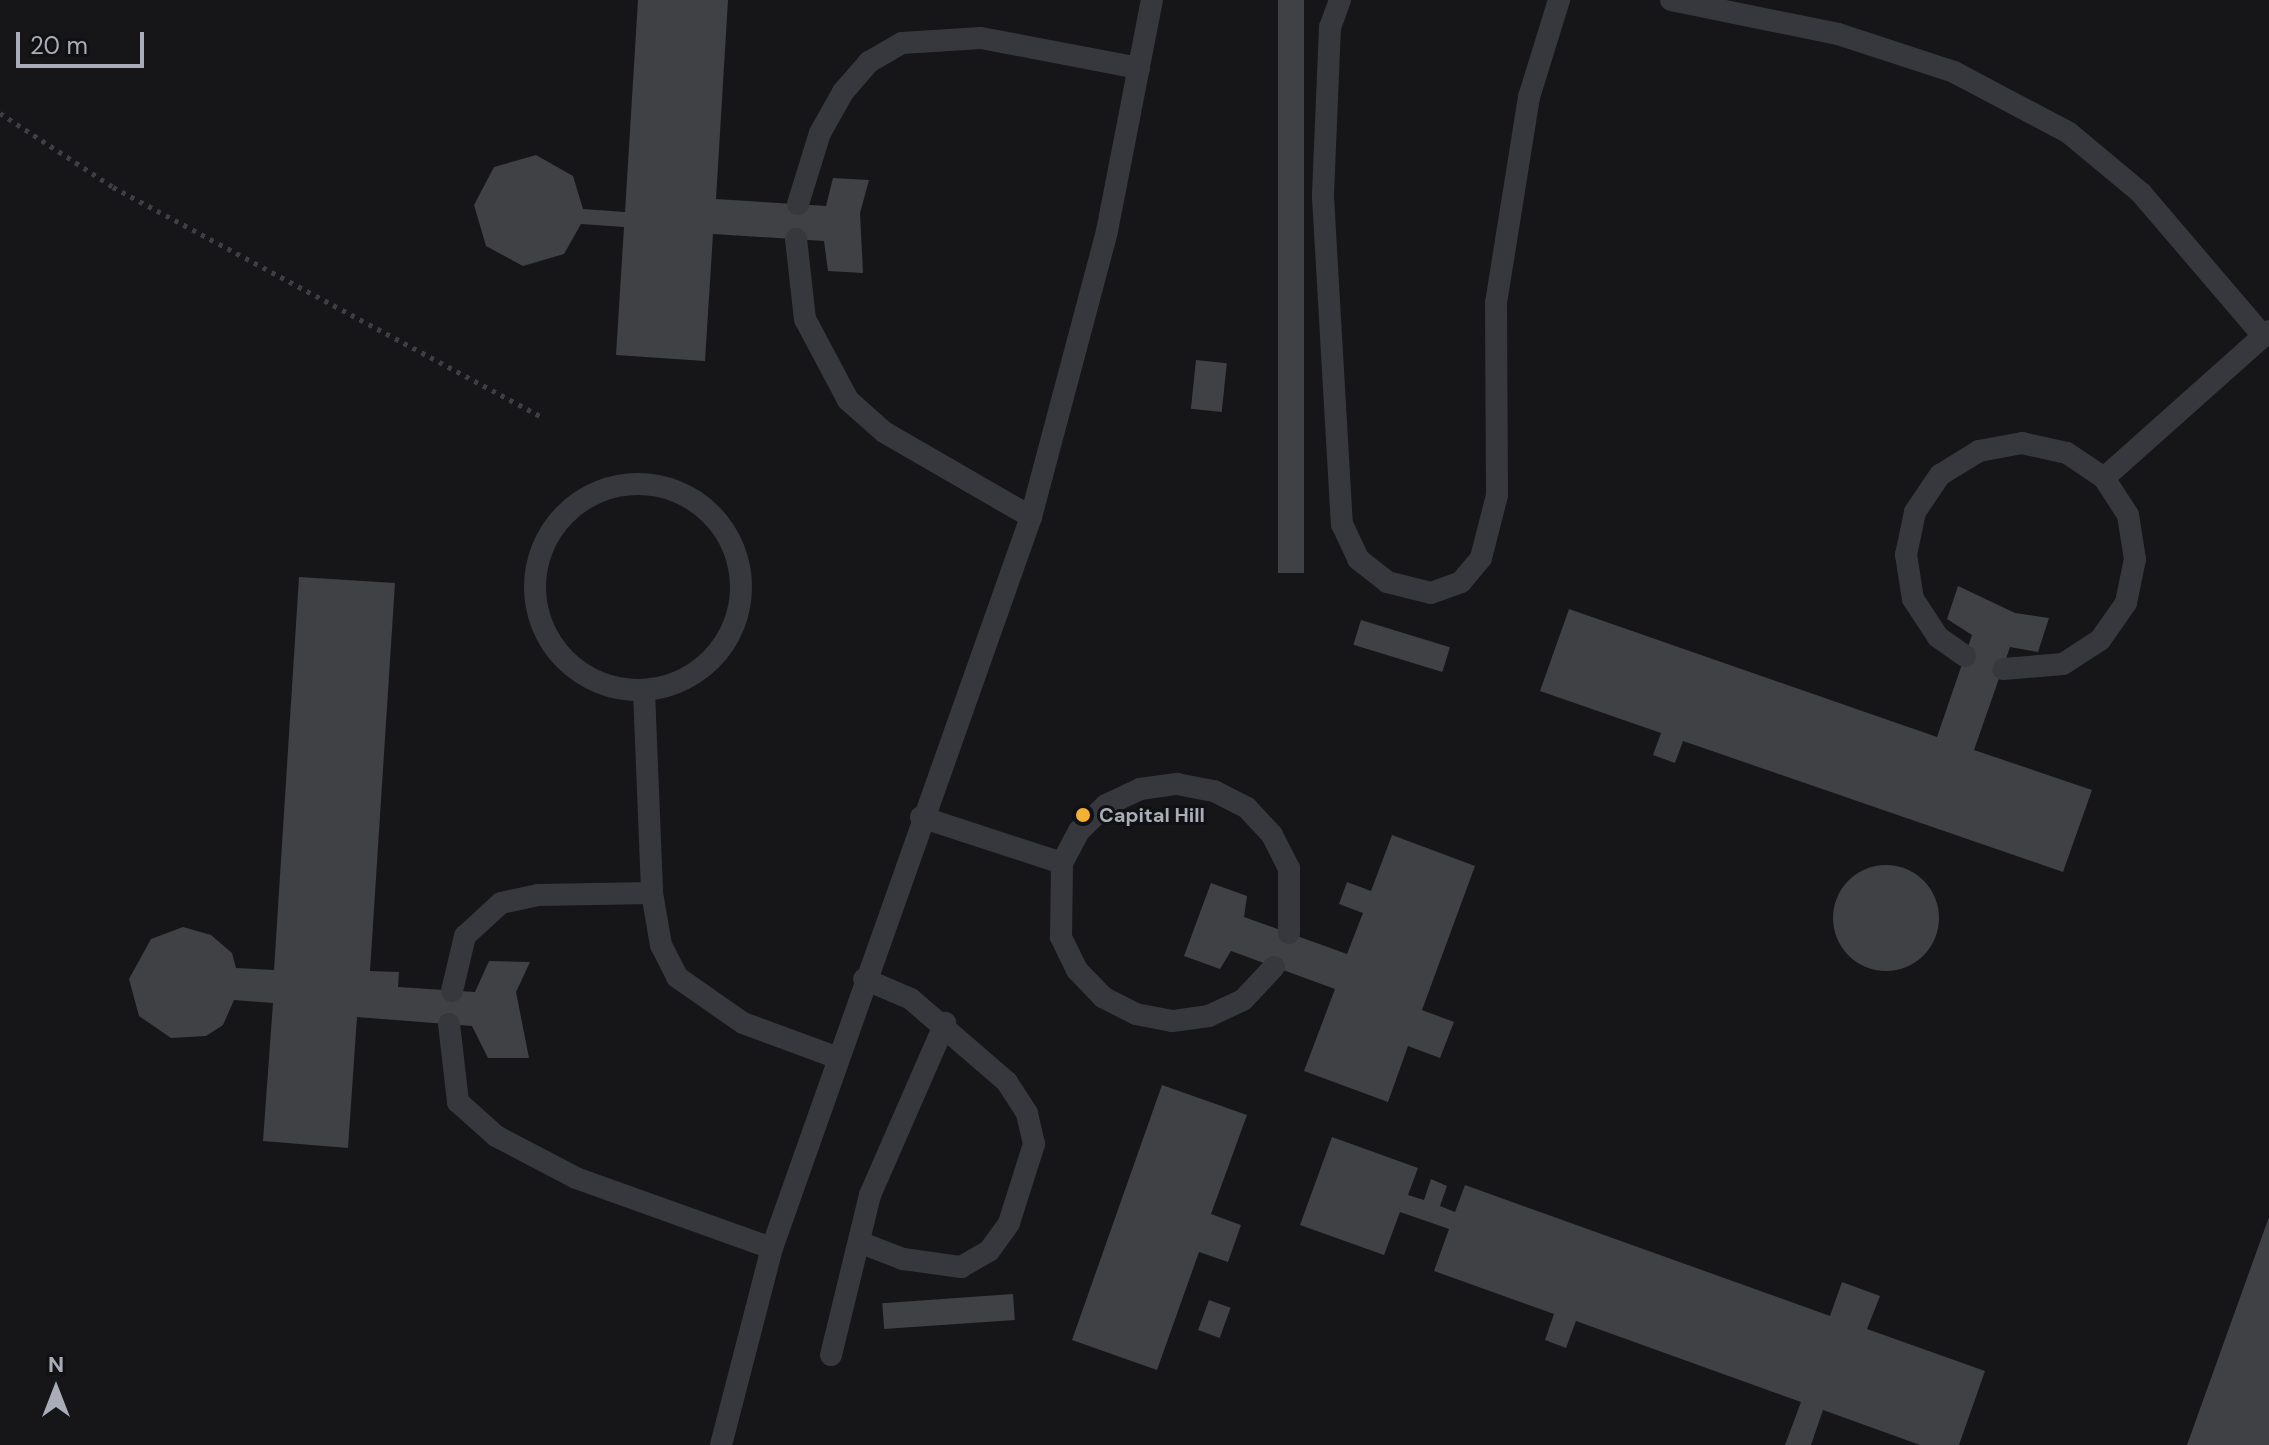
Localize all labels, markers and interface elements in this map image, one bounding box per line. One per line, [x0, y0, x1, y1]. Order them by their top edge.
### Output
scale bar [20, 16, 148, 66]
text: 20 m [30, 30, 88, 61]
place label: Capital Hill [1099, 803, 1205, 827]
marker: Capital Hill [1074, 806, 1092, 824]
north arrow [16, 1349, 96, 1429]
text: N [48, 1350, 64, 1379]

